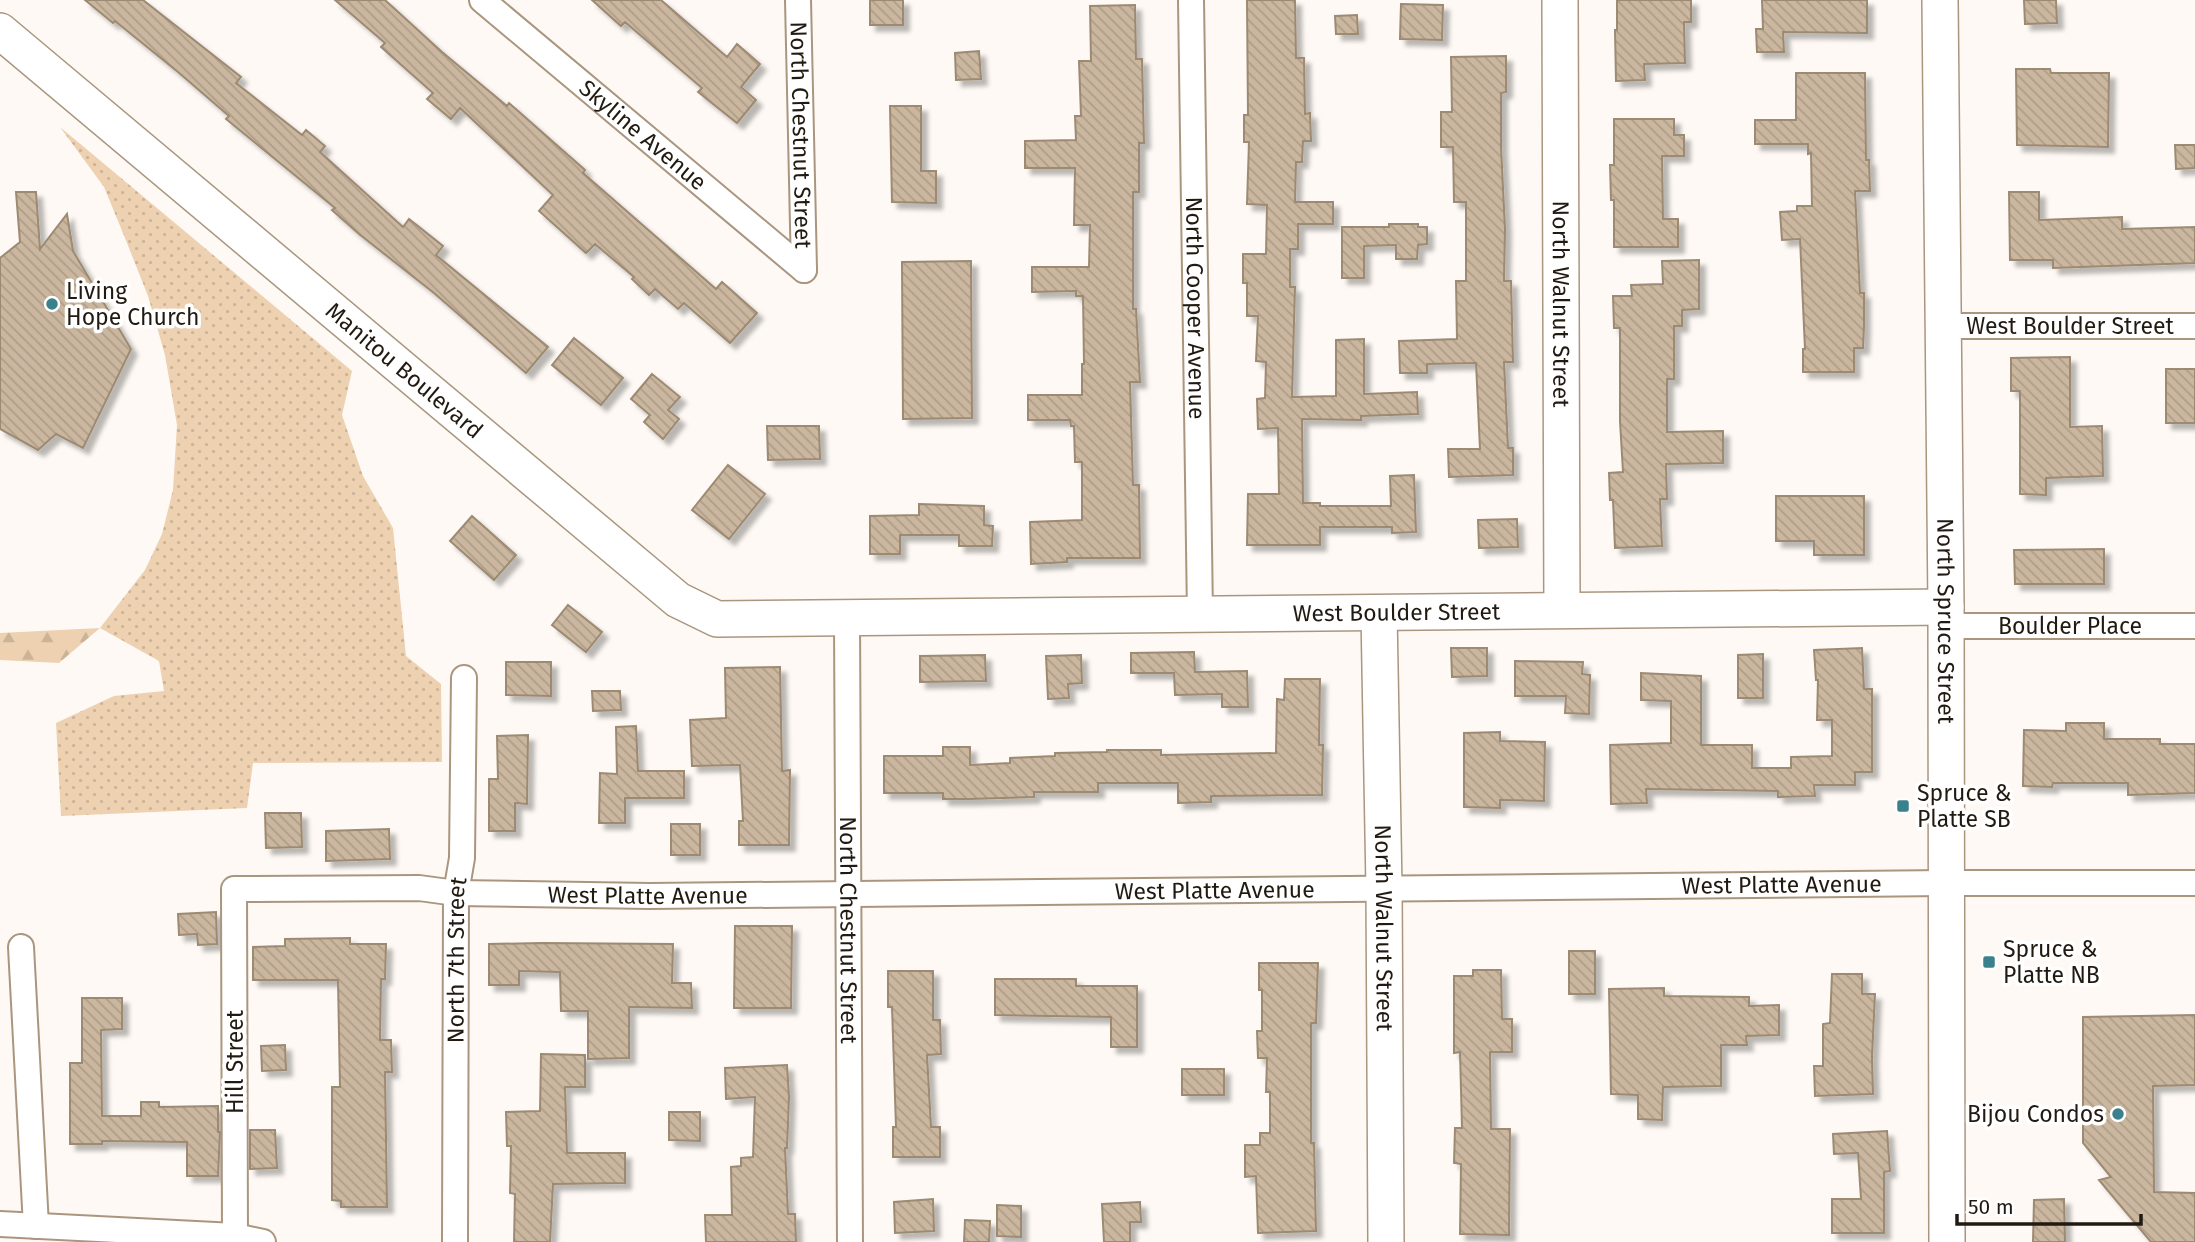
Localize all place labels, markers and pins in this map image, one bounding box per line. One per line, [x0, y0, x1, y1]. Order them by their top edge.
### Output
place label: Living Hope Church [66, 277, 200, 331]
marker: Living Hope Church [44, 296, 60, 312]
place label: Spruce & Platte SB [1917, 779, 2011, 833]
marker: Spruce & Platte SB [1895, 798, 1911, 814]
place label: Spruce & Platte NB [2003, 935, 2100, 989]
marker: Spruce & Platte NB [1981, 954, 1997, 970]
place label: Bijou Condos [1967, 1100, 2104, 1128]
marker: Bijou Condos [2110, 1106, 2126, 1122]

